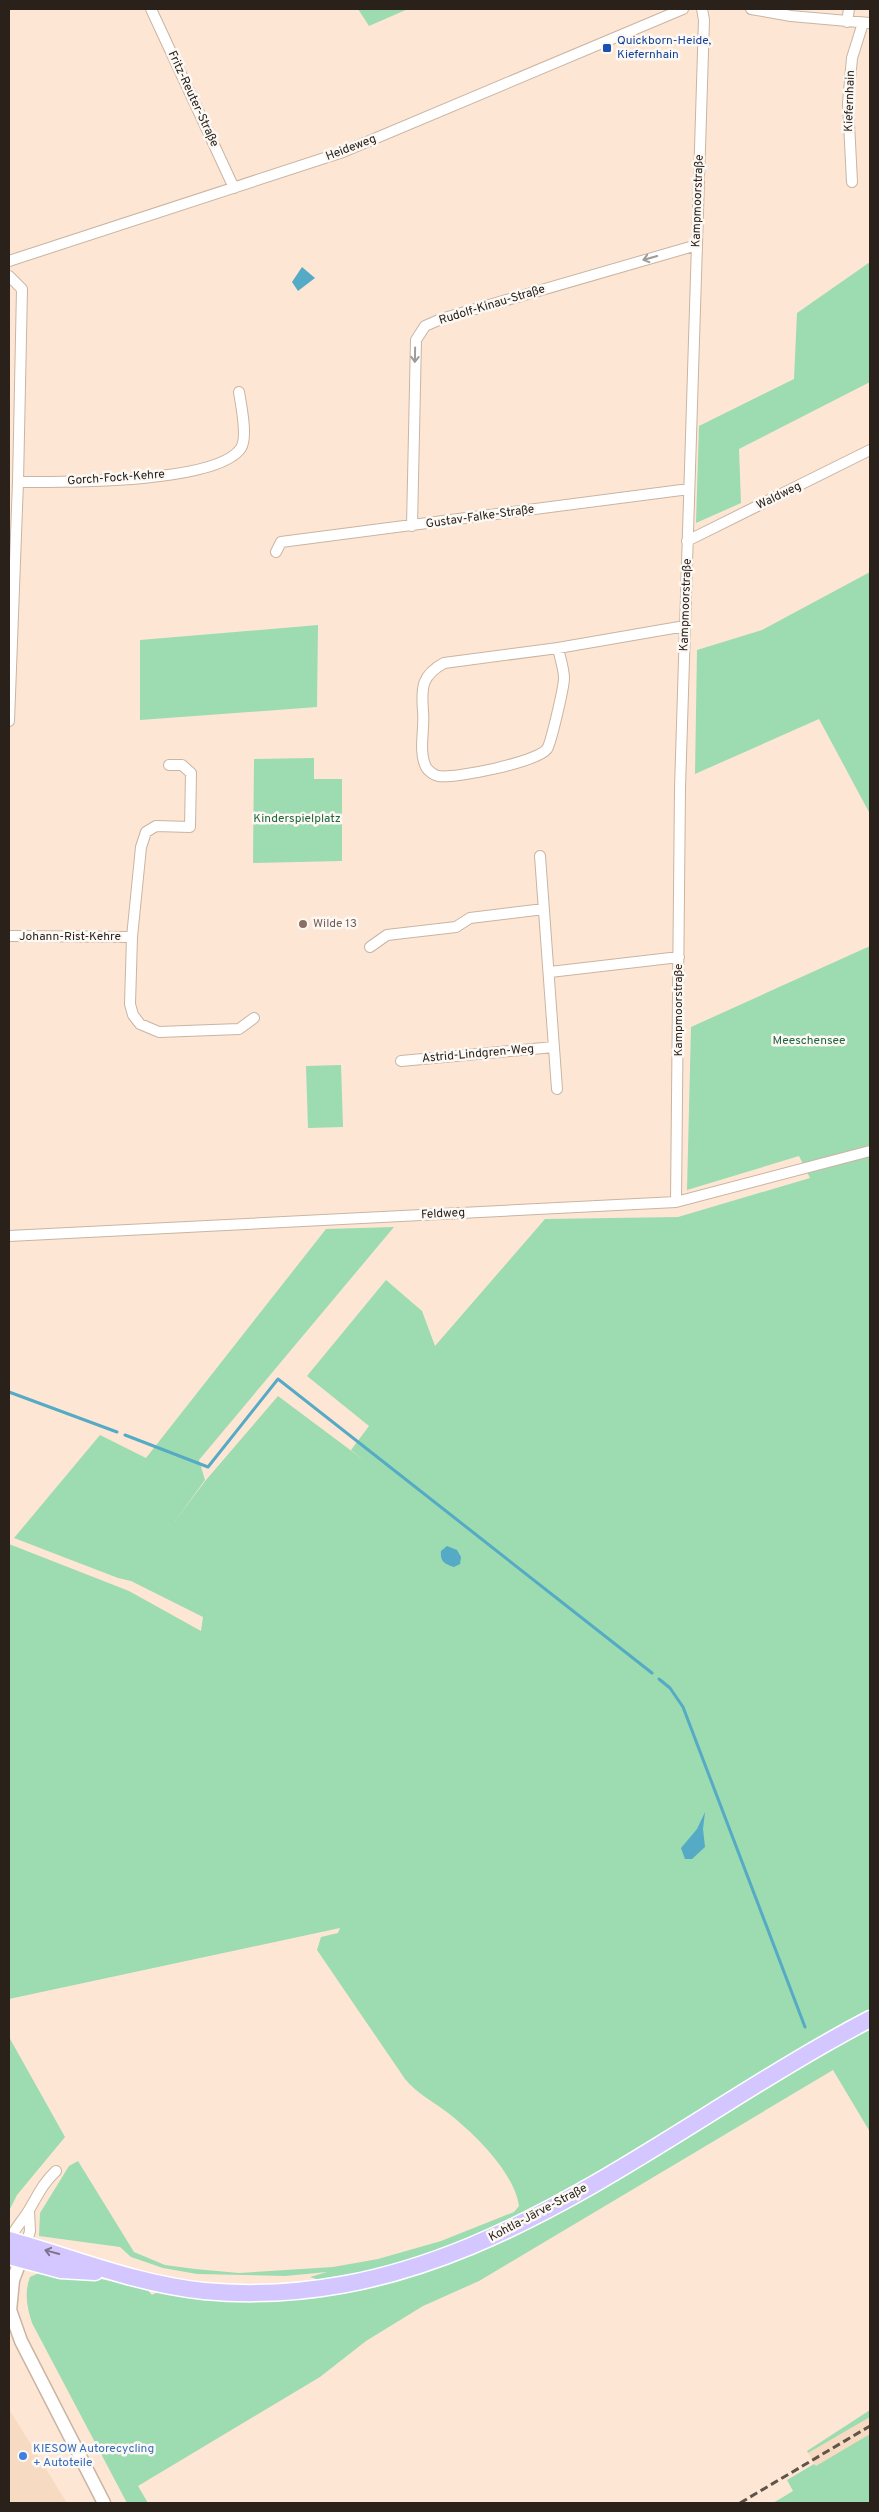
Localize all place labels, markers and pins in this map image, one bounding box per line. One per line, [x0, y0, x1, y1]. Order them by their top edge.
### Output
place label: Quickborn-Heide, Kiefernhain [617, 33, 712, 63]
marker: Quickborn-Heide, Kiefernhain [601, 42, 613, 54]
place label: Wilde 13 [313, 916, 357, 932]
marker: Wilde 13 [297, 918, 309, 930]
place label: KIESOW Autorecycling + Autoteile [33, 2441, 154, 2471]
marker: KIESOW Autorecycling + Autoteile [17, 2450, 29, 2462]

